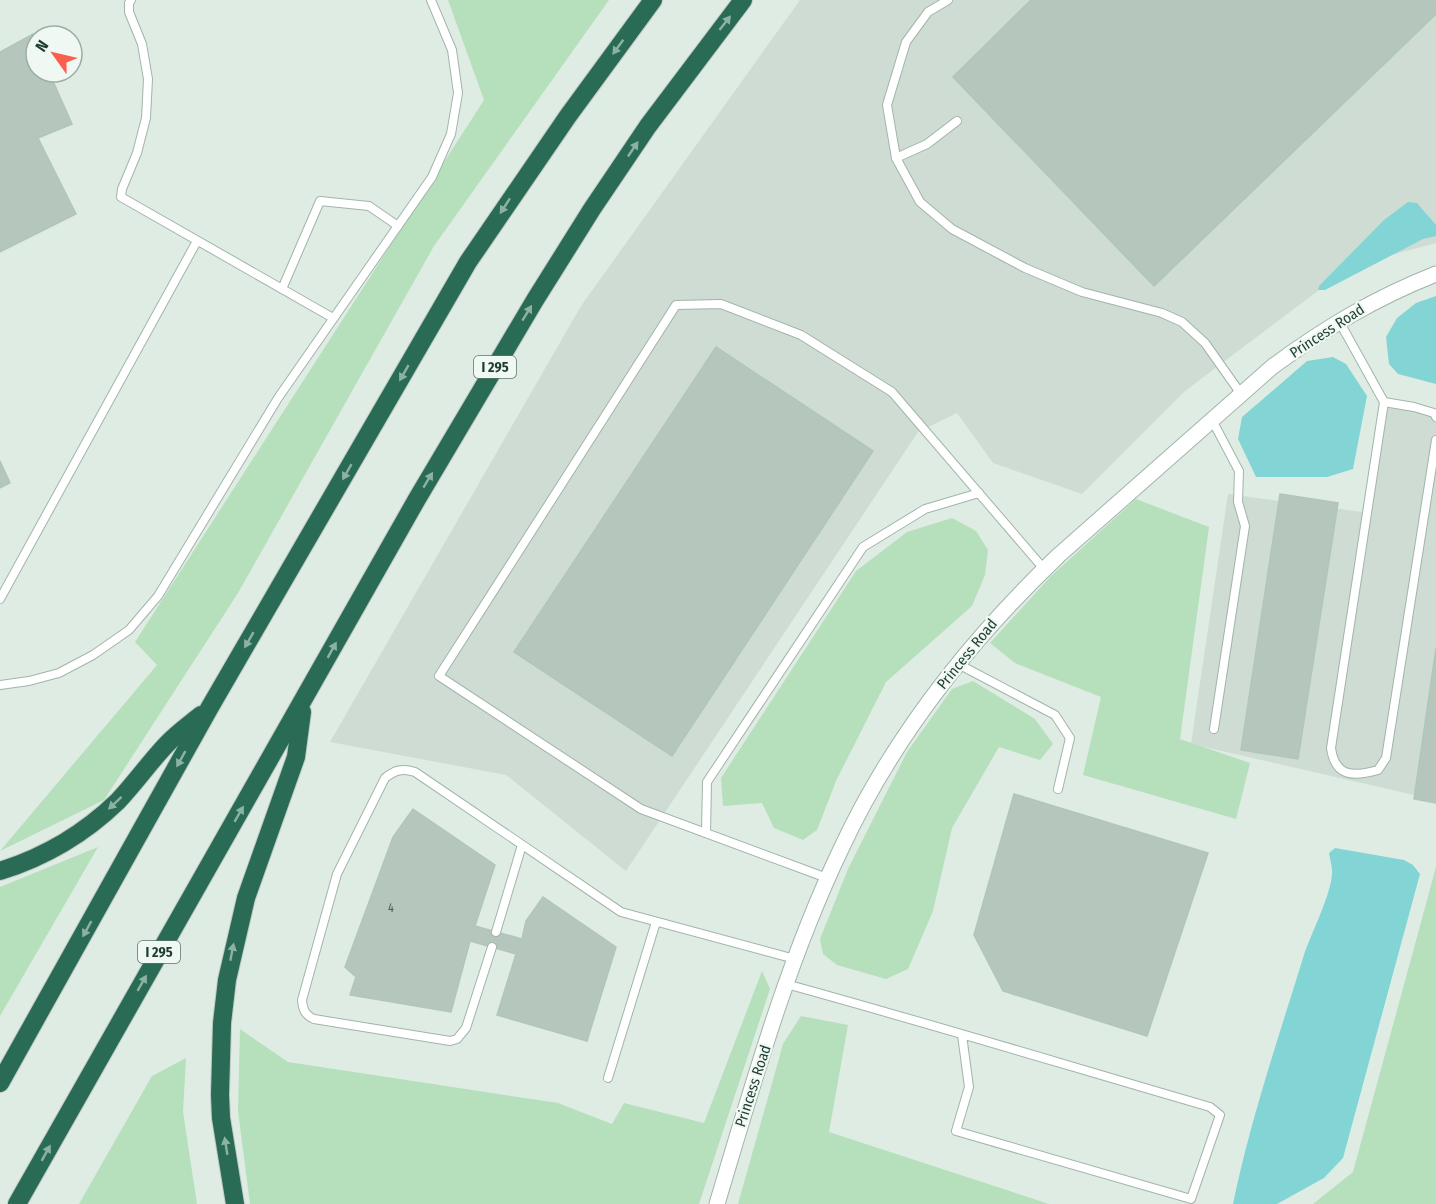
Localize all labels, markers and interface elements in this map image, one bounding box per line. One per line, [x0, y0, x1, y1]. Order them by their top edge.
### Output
one-way arrow [719, 15, 732, 31]
north arrow [24, 24, 84, 84]
text: N [31, 37, 53, 55]
one-way arrow [612, 39, 624, 55]
one-way arrow [627, 141, 638, 157]
one-way arrow [500, 198, 511, 214]
street label: Princess Road [1286, 300, 1368, 362]
one-way arrow [522, 305, 533, 321]
road number: I 295 [474, 356, 516, 378]
one-way arrow [399, 365, 410, 381]
one-way arrow [342, 464, 352, 481]
one-way arrow [422, 472, 433, 488]
street label: Princess Road [933, 615, 1001, 693]
one-way arrow [244, 632, 254, 649]
one-way arrow [327, 642, 337, 659]
one-way arrow [176, 750, 186, 767]
one-way arrow [107, 796, 122, 810]
one-way arrow [234, 805, 244, 822]
house number: 4 [388, 901, 394, 915]
one-way arrow [82, 921, 92, 938]
road number: I 295 [138, 941, 180, 963]
one-way arrow [228, 943, 237, 962]
one-way arrow [137, 974, 147, 991]
street label: Princess Road [731, 1043, 775, 1129]
one-way arrow [221, 1137, 230, 1156]
one-way arrow [41, 1144, 51, 1161]

